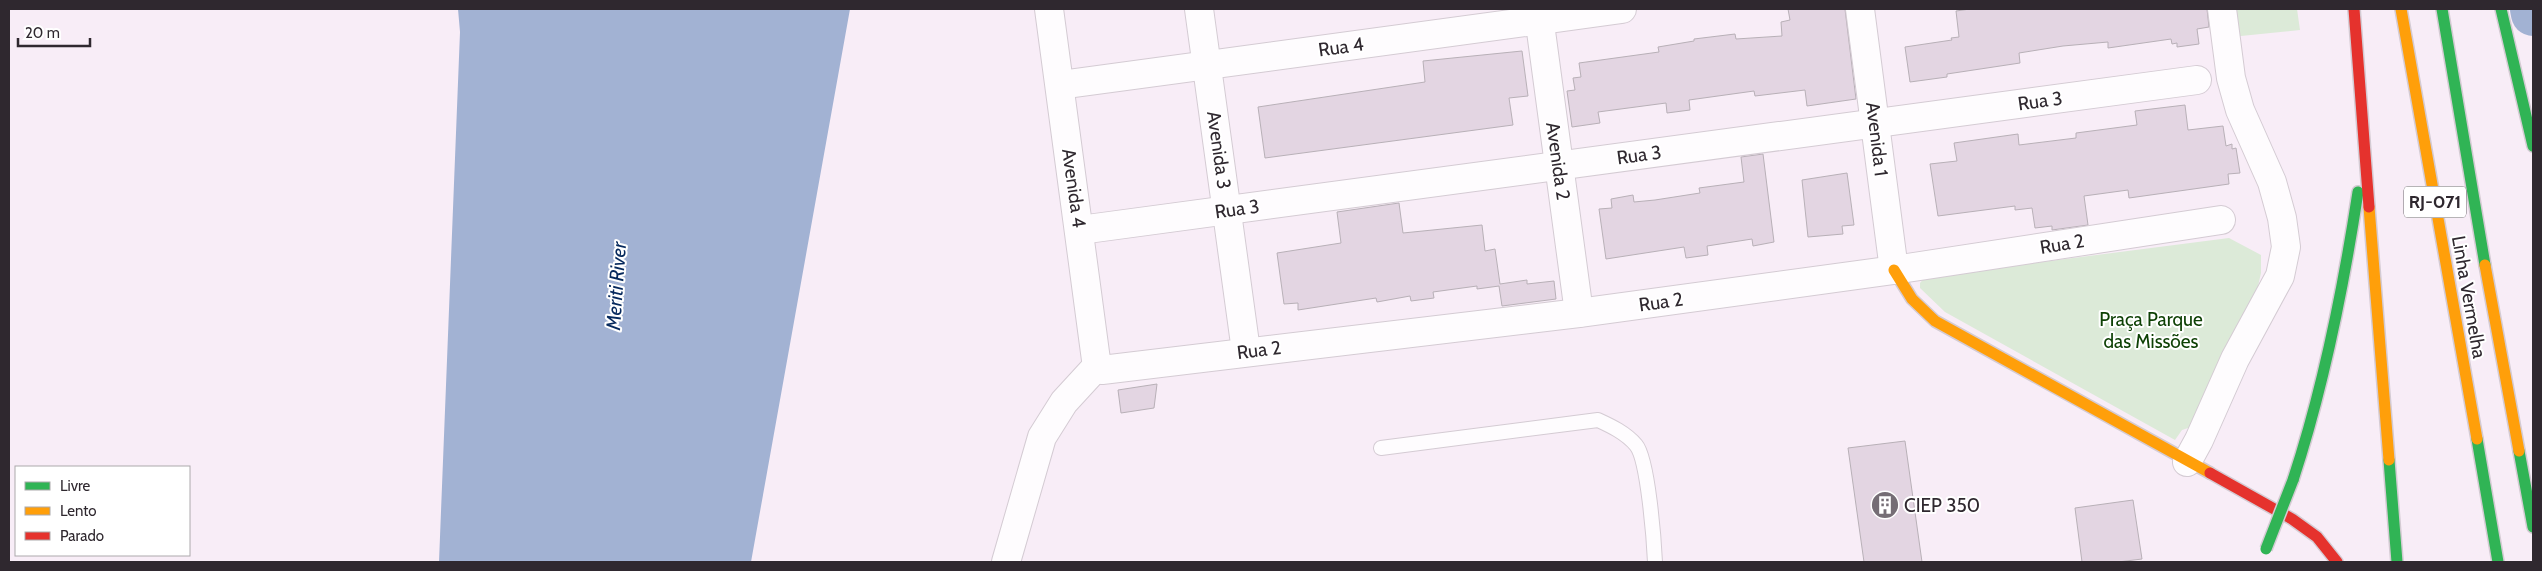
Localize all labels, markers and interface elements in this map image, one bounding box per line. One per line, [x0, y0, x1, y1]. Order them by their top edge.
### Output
scale bar [18, 15, 90, 47]
text: 20 m [25, 24, 60, 42]
street label: Rua 4 [1317, 32, 1365, 62]
street label: Rua 3 [2016, 86, 2064, 116]
street label: Avenida 1 [1861, 101, 1893, 177]
street label: Avenida 3 [1202, 109, 1236, 191]
street label: Avenida 2 [1541, 121, 1575, 201]
street label: Rua 3 [1615, 140, 1663, 170]
street label: Avenida 4 [1057, 147, 1091, 229]
road number: RJ-071 [2404, 186, 2466, 218]
street label: Rua 3 [1213, 194, 1261, 224]
street label: Rua 2 [2038, 229, 2086, 259]
street label: Linha Vermelha [2447, 234, 2491, 360]
water label: Meriti River [601, 240, 631, 332]
street label: Rua 2 [1637, 288, 1685, 316]
park label: Praça Parque das Missões [2099, 308, 2203, 353]
street label: Rua 2 [1235, 336, 1283, 364]
legend [15, 466, 190, 556]
text: Livre [60, 477, 91, 495]
building icon: CIEP 350 [1870, 490, 1900, 520]
place label: CIEP 350 [1904, 494, 1980, 517]
text: Lento [60, 502, 97, 520]
text: Parado [60, 527, 104, 545]

